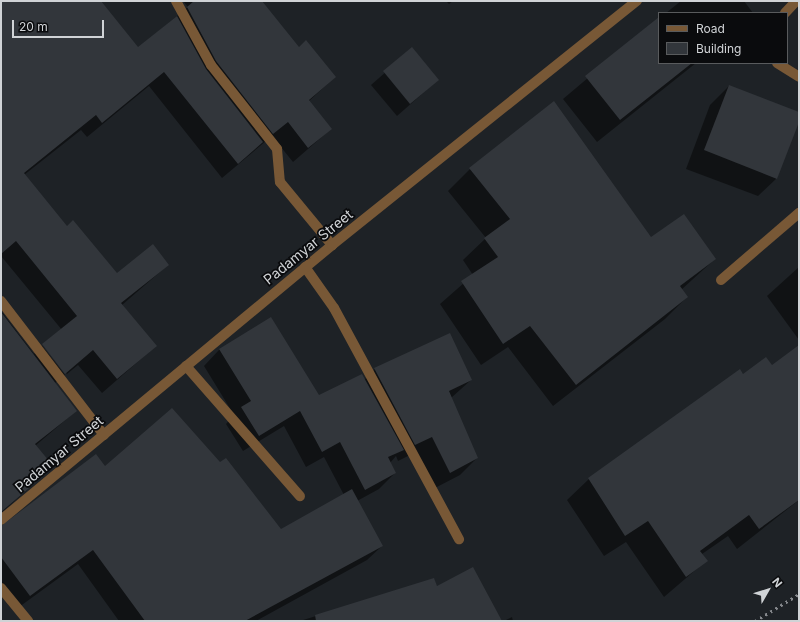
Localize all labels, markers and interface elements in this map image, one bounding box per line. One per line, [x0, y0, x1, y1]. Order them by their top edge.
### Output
scale bar [14, 12, 106, 38]
legend [658, 12, 788, 64]
text: 20 m [19, 19, 48, 34]
text: Road [696, 21, 725, 36]
text: Building [696, 41, 741, 56]
street label: Padamyar Street [260, 206, 356, 288]
street label: Padamyar Street [12, 412, 106, 496]
north arrow [748, 570, 788, 610]
text: N [769, 575, 785, 590]

